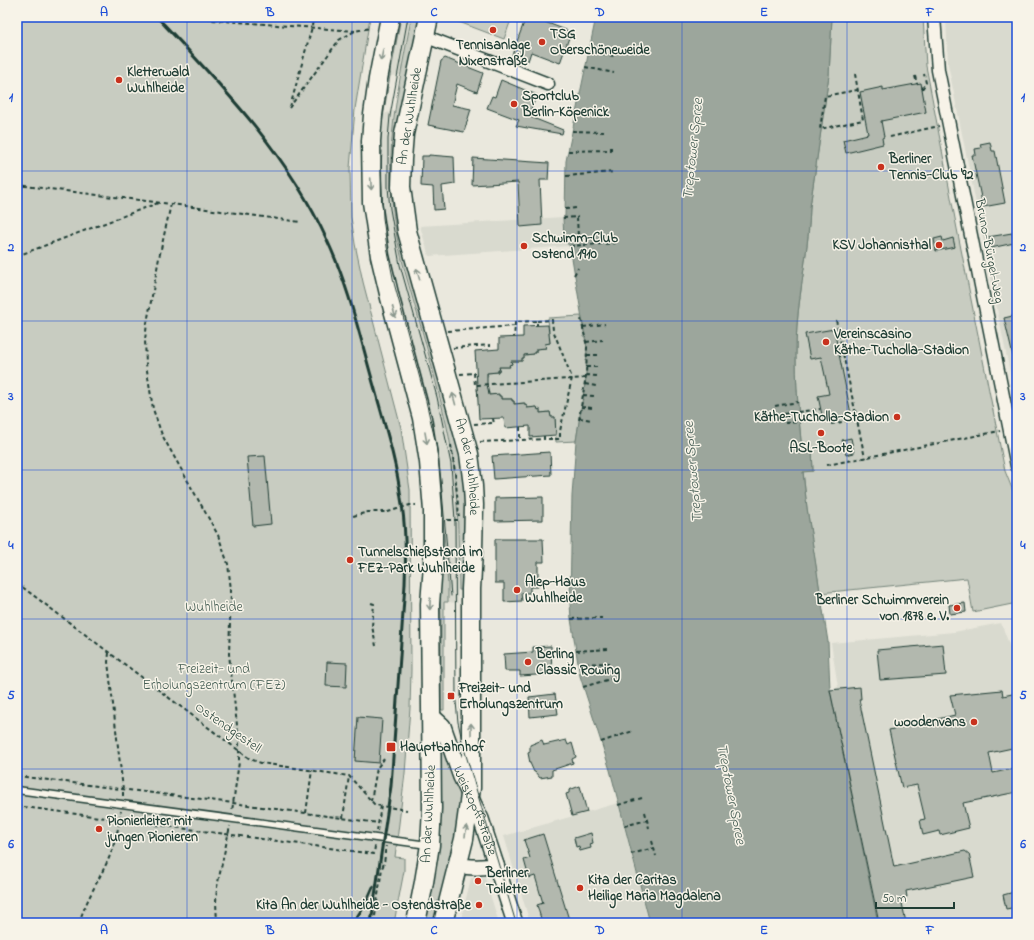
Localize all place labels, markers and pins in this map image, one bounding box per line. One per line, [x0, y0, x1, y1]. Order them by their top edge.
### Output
place label: TSG Oberschöneweide [550, 24, 650, 61]
marker: Tennisanlage Nixenstraße [488, 25, 498, 35]
place label: Tennisanlage Nixenstraße [456, 35, 531, 72]
marker: TSG Oberschöneweide [537, 37, 547, 47]
place label: Kletterwald Wuhlheide [127, 62, 190, 99]
marker: Kletterwald Wuhlheide [114, 75, 124, 85]
place label: Sportclub Berlin-Köpenick [521, 86, 610, 123]
marker: Sportclub Berlin-Köpenick [509, 99, 519, 109]
place label: Berliner Tennis-Club '92 [888, 149, 974, 186]
marker: Berliner Tennis-Club '92 [876, 162, 886, 172]
place label: Schwimm-Club Ostend 1910 [532, 228, 619, 265]
place label: KSV Johannisthal [833, 235, 932, 256]
marker: KSV Johannisthal [934, 240, 944, 250]
marker: Schwimm-Club Ostend 1910 [519, 241, 529, 251]
place label: Vereinscasino Käthe-Tucholla-Stadion [833, 324, 969, 361]
marker: Vereinscasino Käthe-Tucholla-Stadion [821, 337, 831, 347]
place label: Käthe-Tucholla-Stadion [754, 407, 889, 428]
marker: Käthe-Tucholla-Stadion [892, 412, 902, 422]
marker: ASL-Boote [816, 428, 826, 438]
place label: ASL-Boote [790, 438, 853, 459]
place label: Tunnelschießstand im FEZ-Park Wuhlheide [357, 542, 483, 579]
marker: Tunnelschießstand im FEZ-Park Wuhlheide [345, 555, 355, 565]
place label: Alep-Haus Wuhlheide [525, 572, 586, 609]
marker: Alep-Haus Wuhlheide [512, 585, 522, 595]
place label: Berliner Schwimmverein von 1878 e. V. [815, 590, 949, 627]
marker: Berliner Schwimmverein von 1878 e. V. [952, 603, 962, 613]
place label: Berling Classic Rowing [535, 644, 621, 683]
marker: Berling Classic Rowing [523, 657, 533, 667]
place label: Freizeit- und Erholungszentrum [458, 678, 563, 717]
marker: Freizeit- und Erholungszentrum [446, 691, 456, 701]
place label: woodenvans [894, 712, 966, 733]
marker: woodenvans [969, 717, 979, 727]
place label: Hauptbahnhof [400, 737, 485, 758]
marker: Hauptbahnhof [385, 741, 397, 753]
place label: Pionierleiter mit jungen Pionieren [105, 811, 198, 850]
marker: Pionierleiter mit jungen Pionieren [94, 824, 104, 834]
place label: Berliner Toilette [485, 863, 529, 900]
place label: Kita der Caritas Heilige Maria Magdalena [588, 870, 721, 909]
marker: Berliner Toilette [473, 876, 483, 886]
marker: Kita der Caritas Heilige Maria Magdalena [575, 883, 585, 893]
place label: Kita An der Wuhlheide - Ostendstraße [256, 895, 472, 916]
marker: Kita An der Wuhlheide - Ostendstraße [474, 900, 484, 910]

